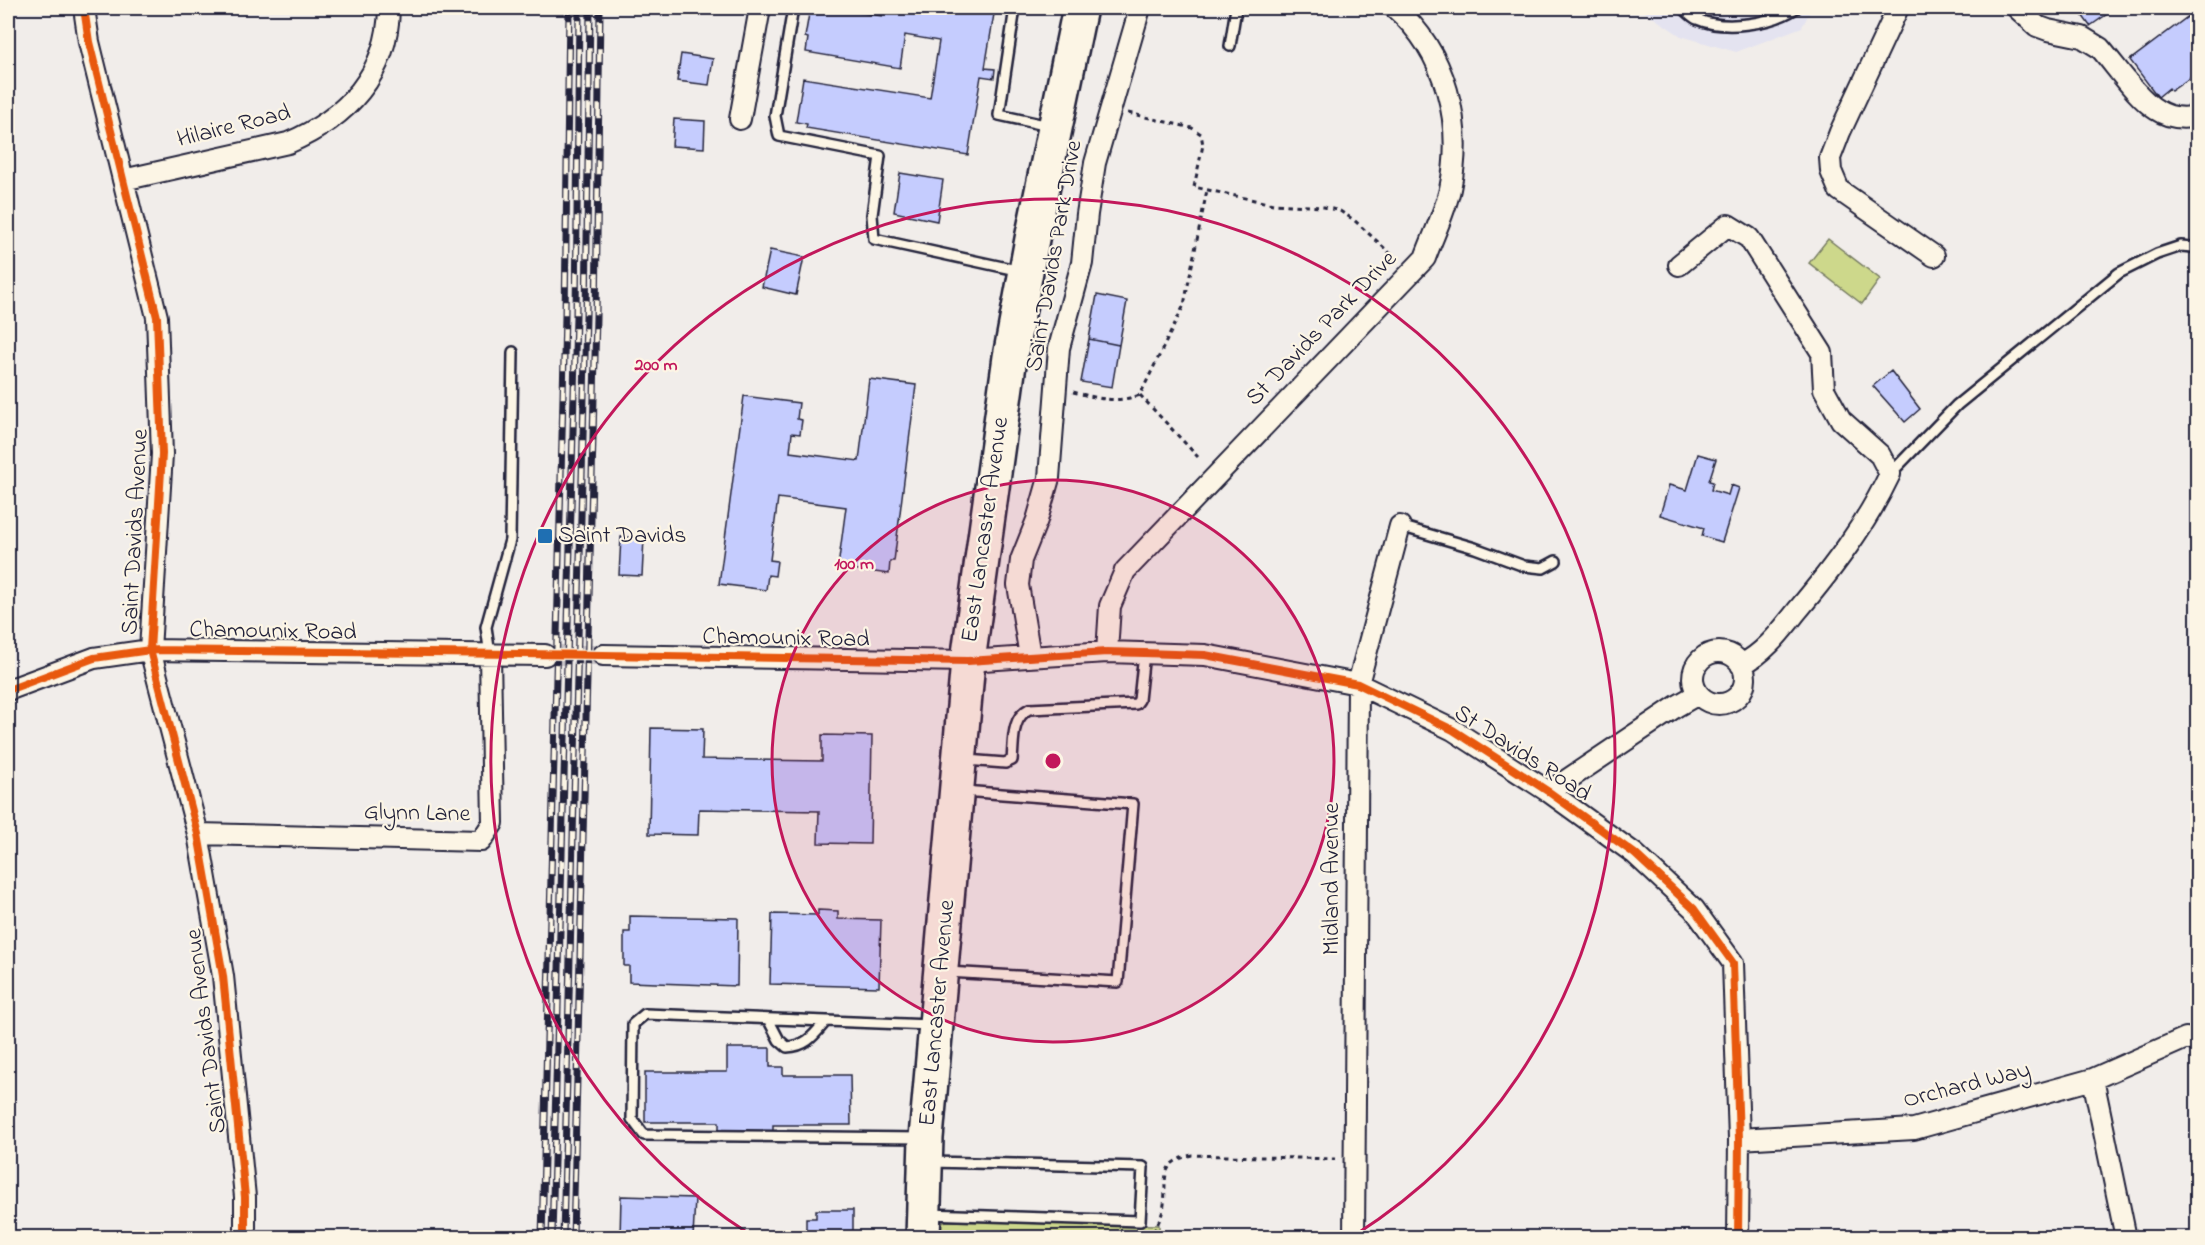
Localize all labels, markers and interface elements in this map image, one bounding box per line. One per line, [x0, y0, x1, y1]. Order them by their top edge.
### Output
street label: Hilaire Road [174, 96, 295, 158]
street label: Saint Davids Park Drive [1017, 138, 1093, 374]
street label: St Davids Park Drive [1238, 243, 1406, 415]
text: 200 m [634, 353, 678, 379]
street label: East Lancaster Avenue [953, 415, 1019, 645]
street label: Saint Davids Avenue [113, 428, 159, 636]
place label: Saint Davids [558, 519, 686, 554]
marker: Saint Davids [536, 527, 554, 545]
text: 100 m [834, 552, 874, 578]
street label: Chamounix Road [189, 613, 358, 651]
street label: Chamounix Road [702, 620, 871, 658]
street label: St Davids Road [1446, 696, 1598, 812]
centre of rings [1043, 751, 1063, 771]
street label: Glynn Lane [363, 796, 471, 833]
street label: Midland Avenue [1315, 803, 1350, 955]
street label: East Lancaster Avenue [911, 898, 965, 1128]
street label: Saint Davids Avenue [177, 926, 237, 1135]
street label: Orchard Way [1900, 1053, 2035, 1120]

